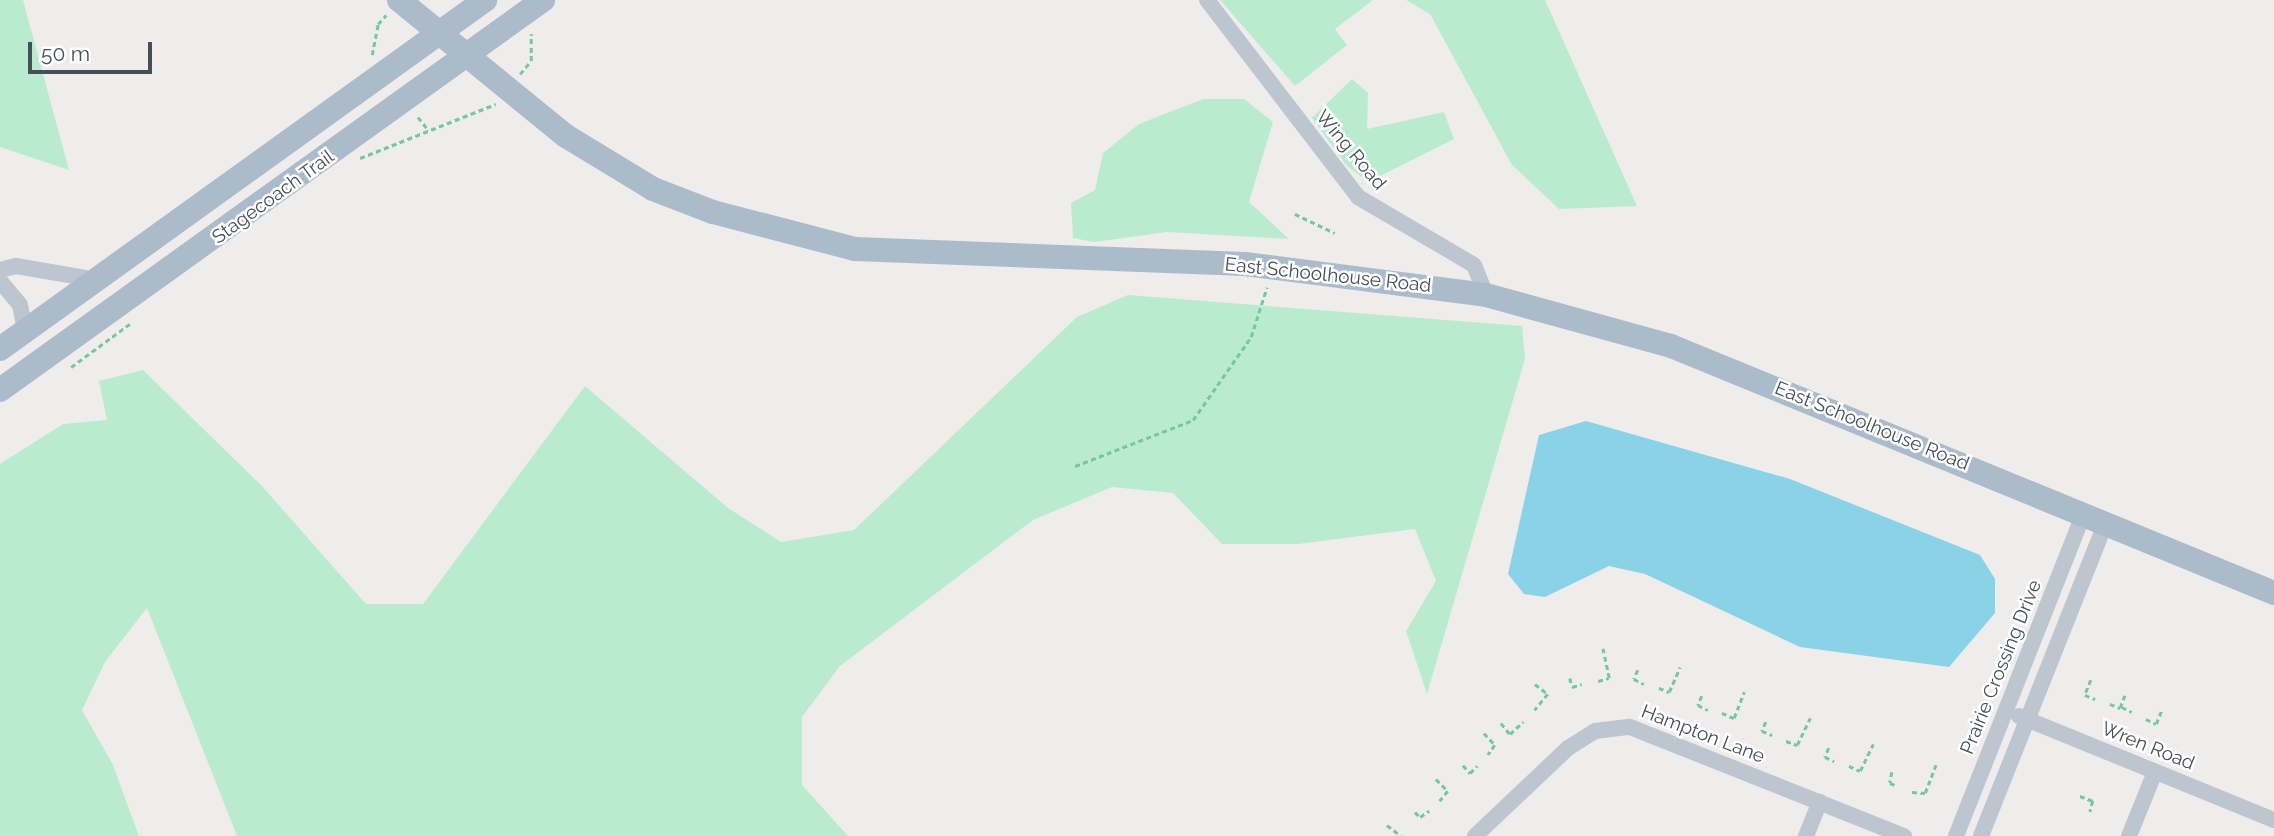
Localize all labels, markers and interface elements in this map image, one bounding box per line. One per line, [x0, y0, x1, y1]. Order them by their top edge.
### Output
scale bar [32, 28, 156, 72]
text: 50 m [41, 41, 90, 66]
street label: Wing Road [1311, 105, 1391, 195]
street label: Stagecoach Trail [207, 145, 339, 249]
street label: East Schoolhouse Road [1224, 253, 1432, 297]
street label: East Schoolhouse Road [1772, 377, 1972, 475]
street label: Prairie Crossing Drive [1956, 577, 2046, 757]
street label: Hampton Lane [1638, 700, 1768, 768]
street label: Wren Road [2098, 717, 2198, 775]

